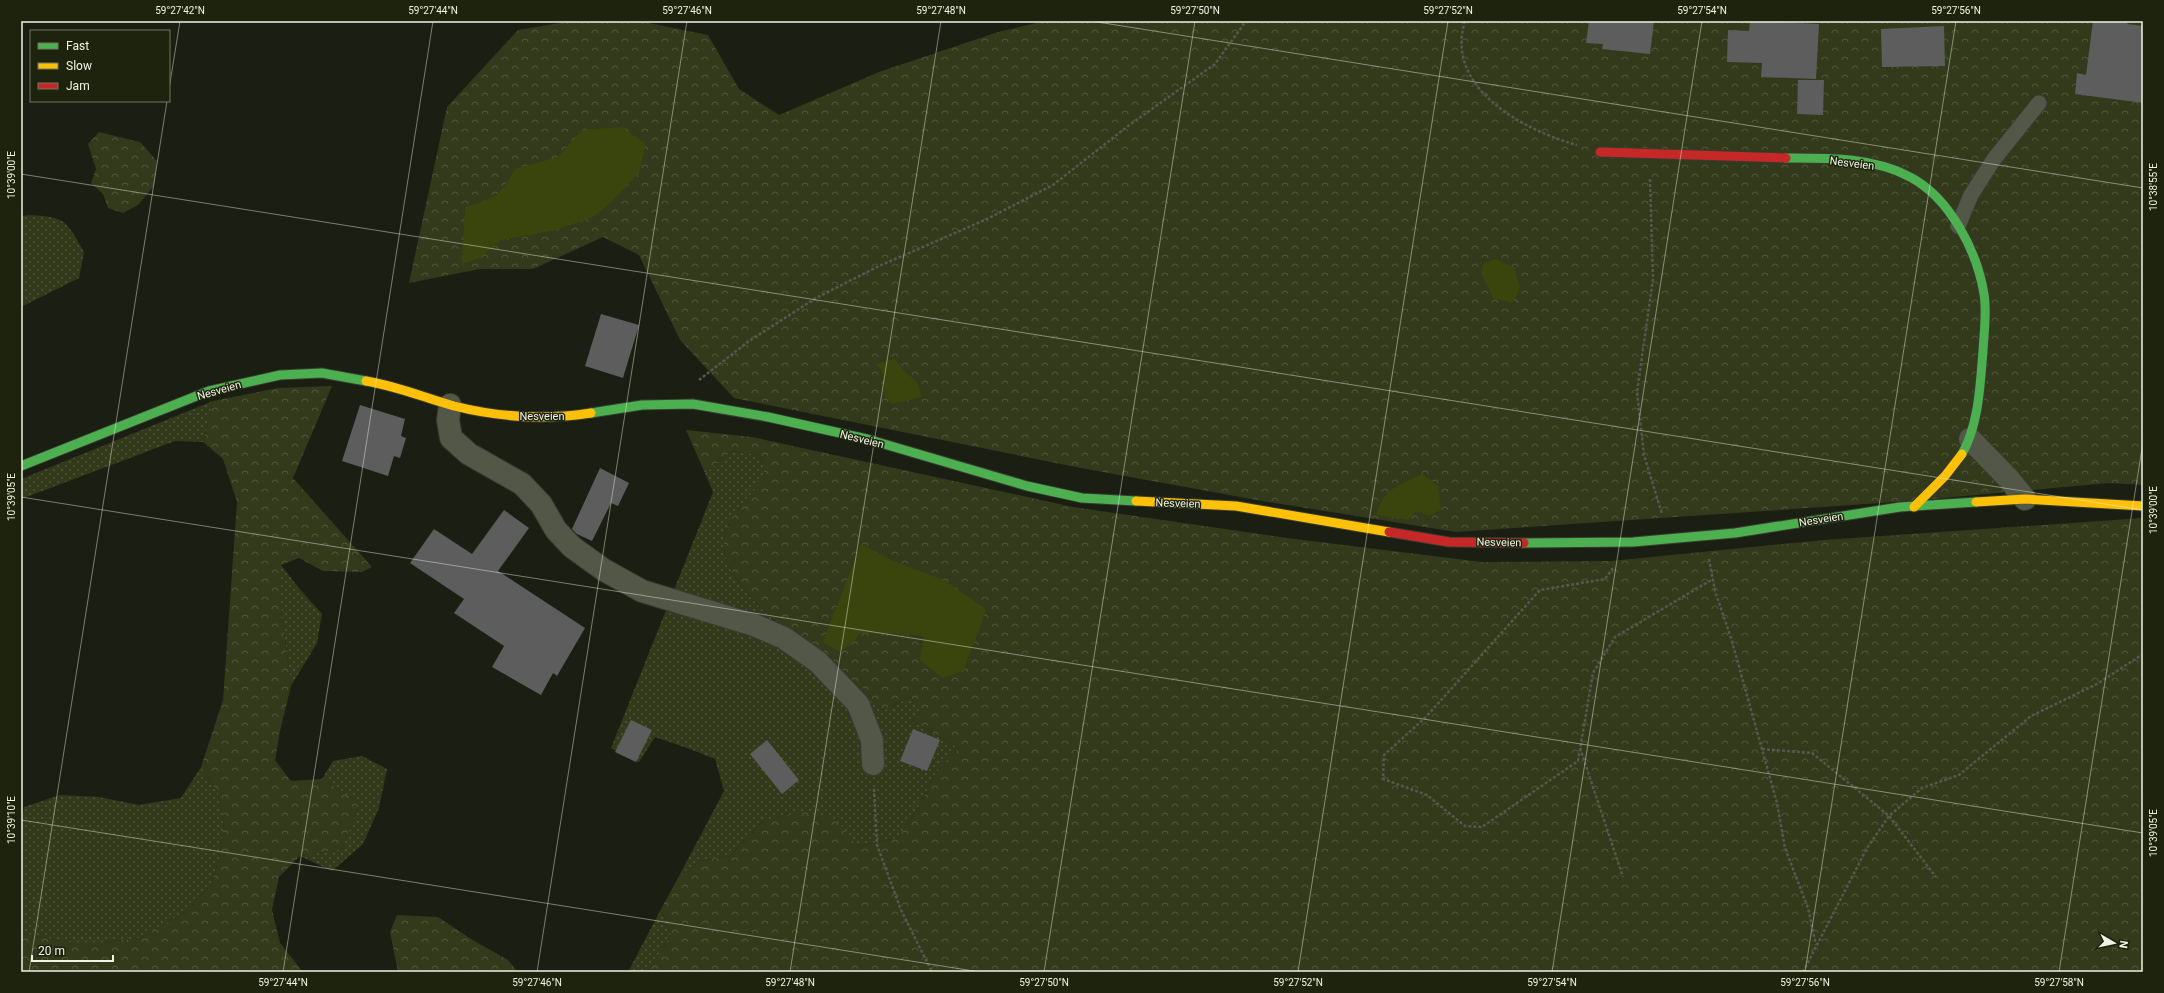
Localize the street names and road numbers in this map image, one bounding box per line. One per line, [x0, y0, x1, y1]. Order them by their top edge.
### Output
street label: Nesveien [1829, 154, 1875, 173]
street label: Nesveien [196, 378, 243, 403]
street label: Nesveien [519, 410, 565, 423]
street label: Nesveien [838, 428, 885, 451]
street label: Nesveien [1155, 496, 1201, 511]
street label: Nesveien [1798, 510, 1844, 529]
street label: Nesveien [1476, 536, 1522, 549]

